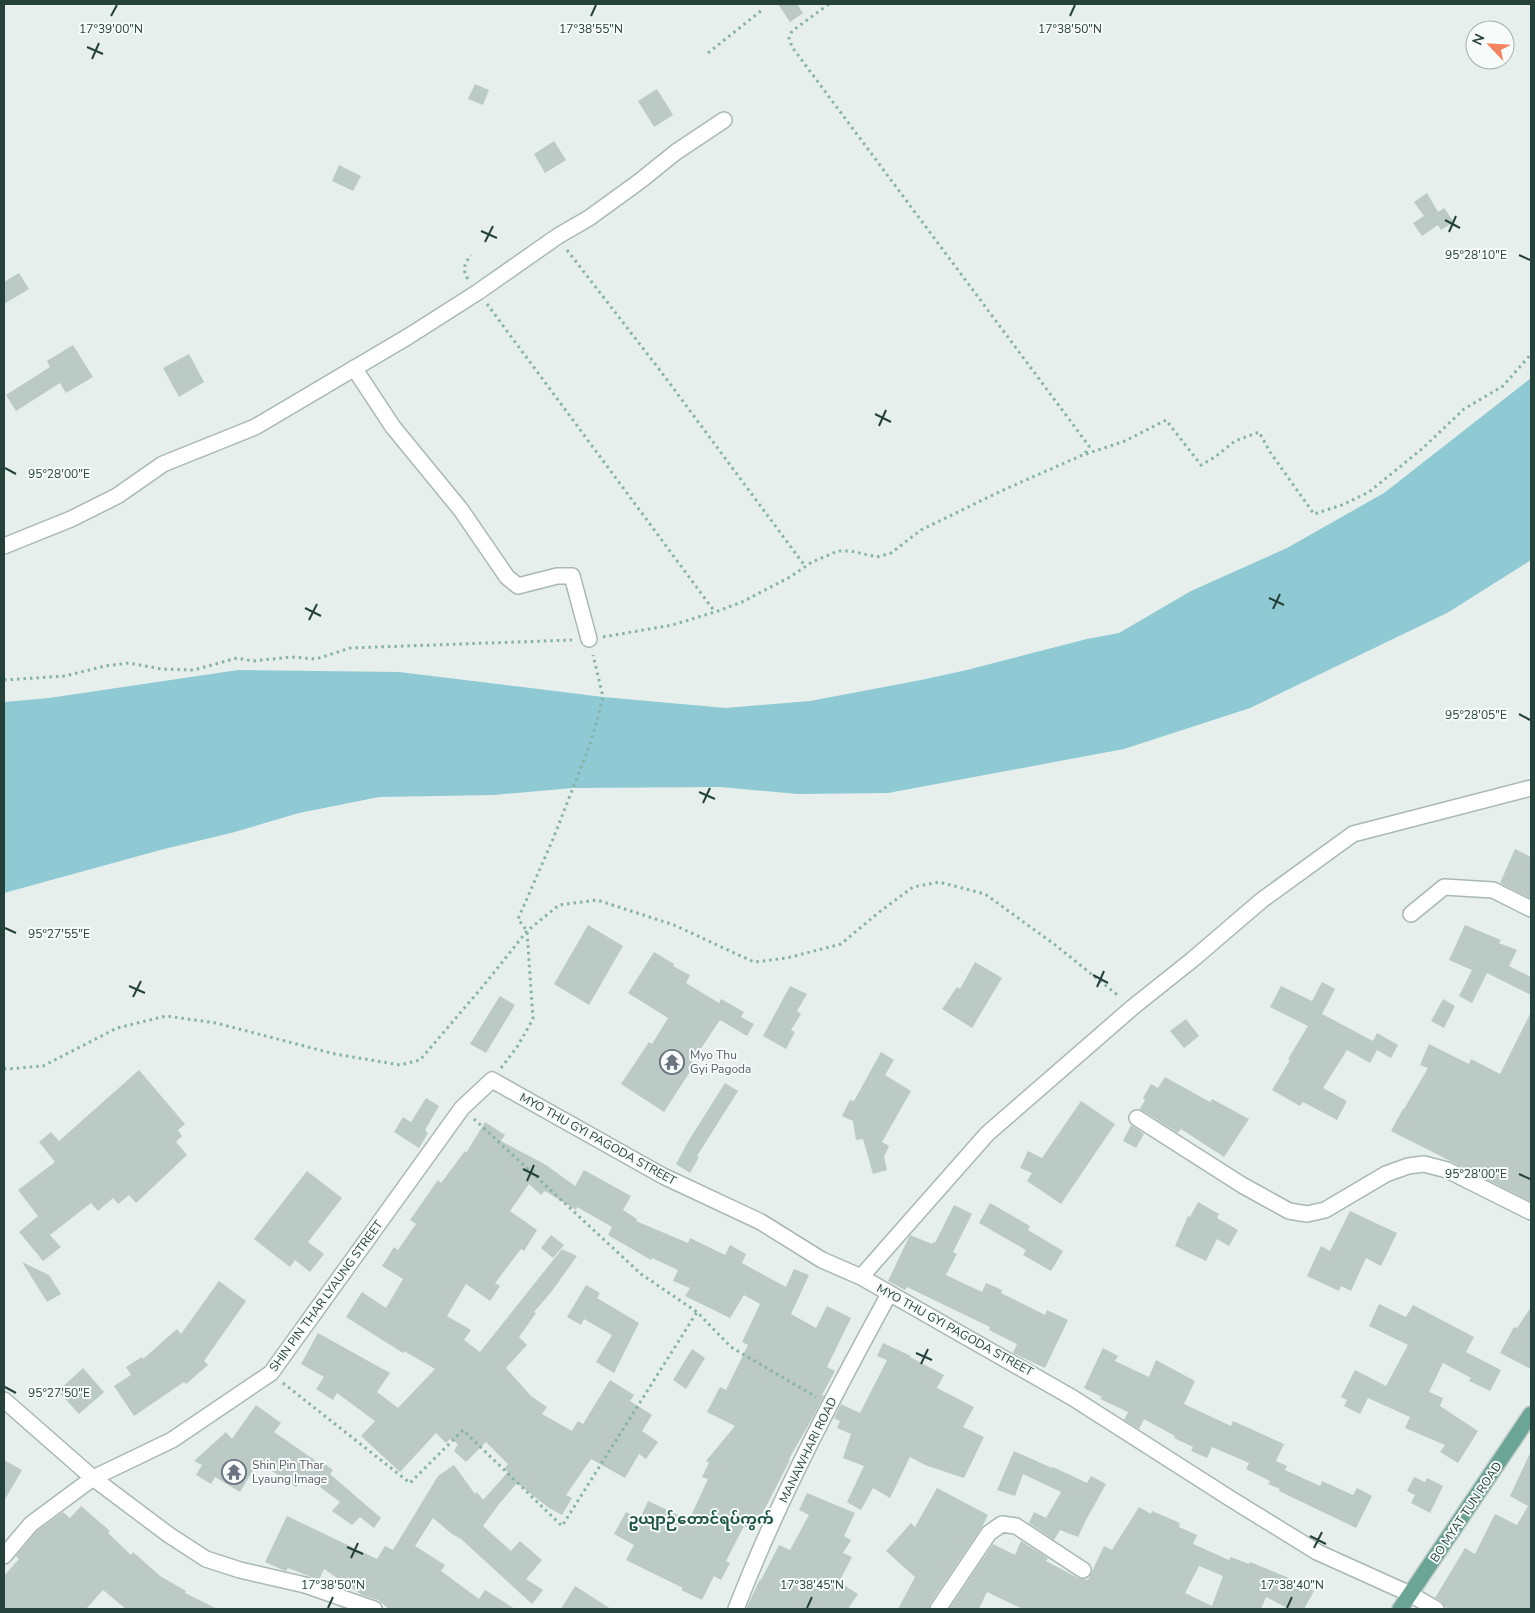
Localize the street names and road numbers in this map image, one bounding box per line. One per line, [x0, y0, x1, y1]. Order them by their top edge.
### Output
street label: MYO THU GYI PAGODA STREET [517, 1089, 680, 1189]
street label: SHIN PIN THAR LYAUNG STREET [266, 1216, 387, 1375]
street label: MYO THU GYI PAGODA STREET [874, 1280, 1037, 1380]
street label: MANAWHARI ROAD [775, 1394, 841, 1506]
street label: BO MYAT TUN ROAD [1426, 1459, 1506, 1565]

